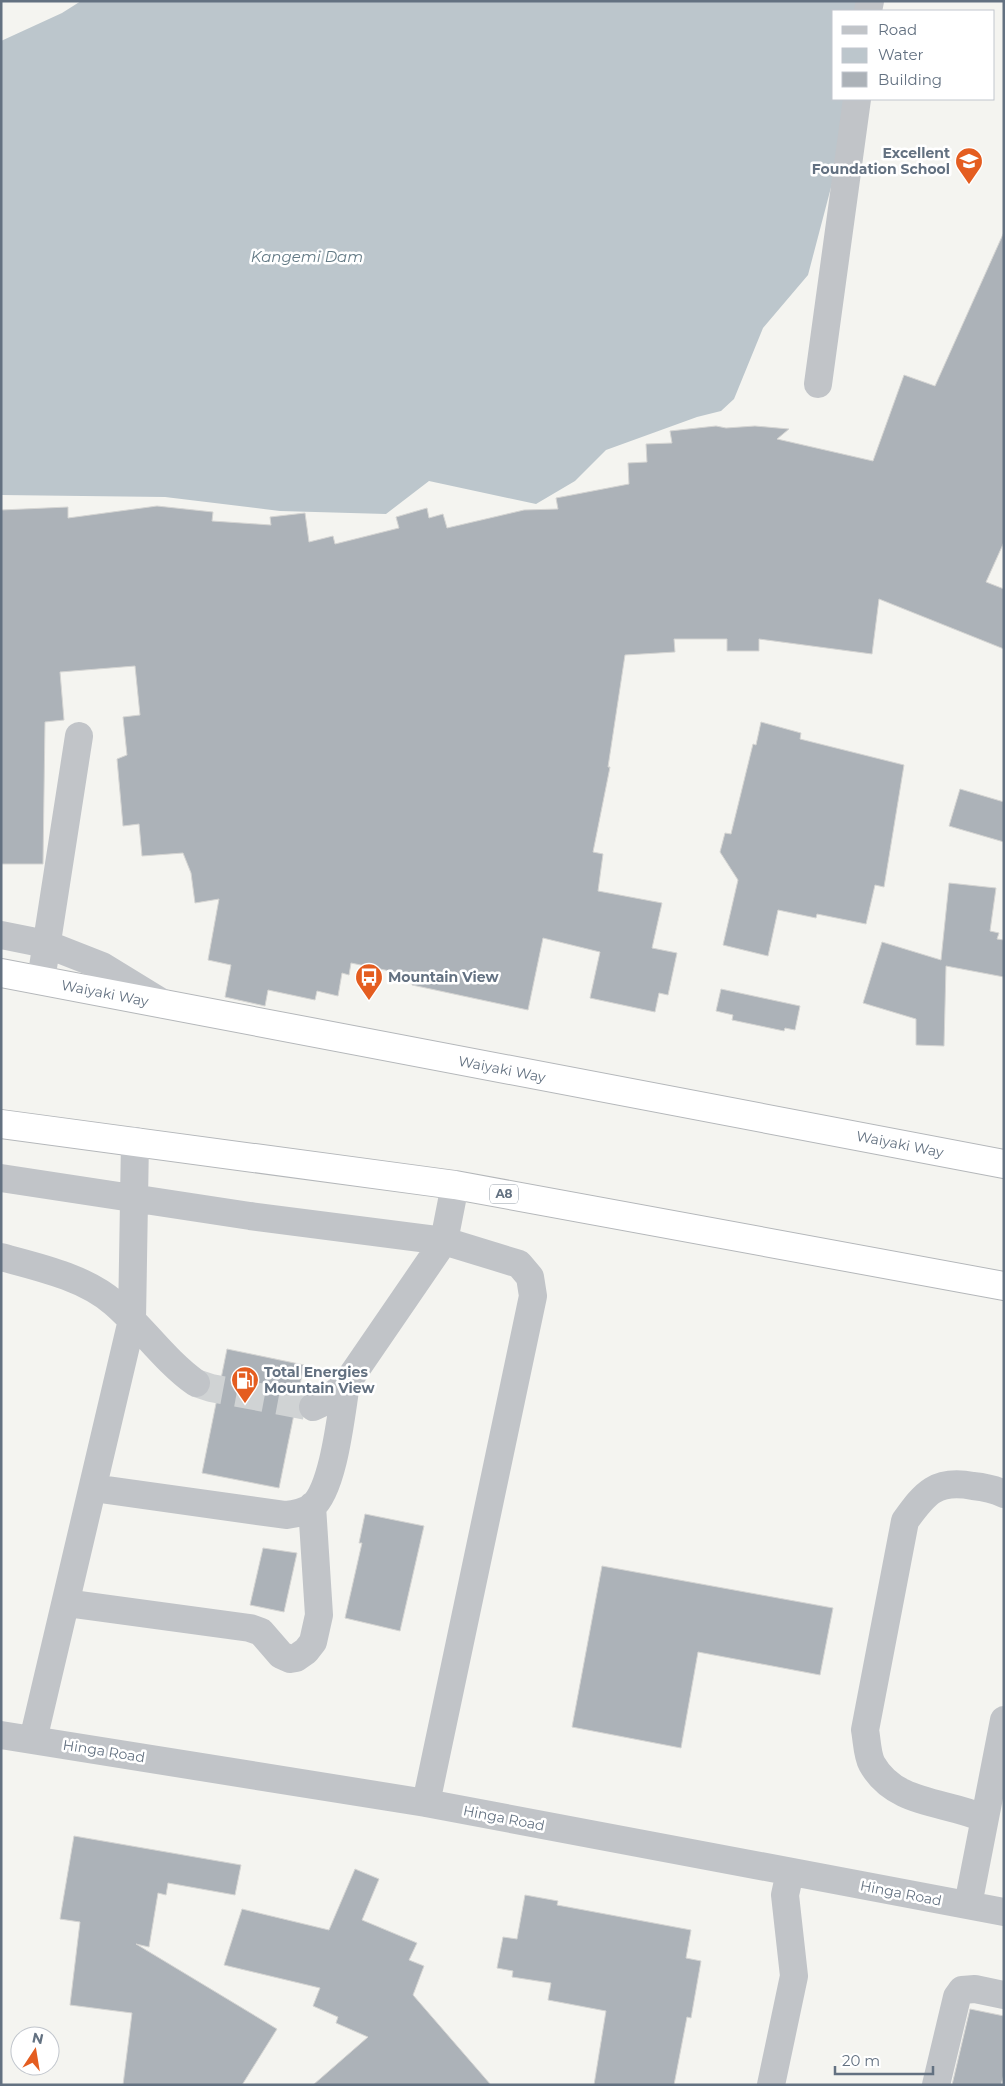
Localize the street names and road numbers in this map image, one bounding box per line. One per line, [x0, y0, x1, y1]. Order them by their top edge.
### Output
street label: Waiyaki Way [60, 976, 151, 1010]
street label: Waiyaki Way [457, 1052, 548, 1086]
street label: Waiyaki Way [855, 1127, 946, 1161]
road number: A8 [490, 1184, 518, 1204]
street label: Hinga Road [62, 1736, 146, 1766]
street label: Hinga Road [462, 1801, 546, 1835]
street label: Hinga Road [859, 1876, 943, 1910]

